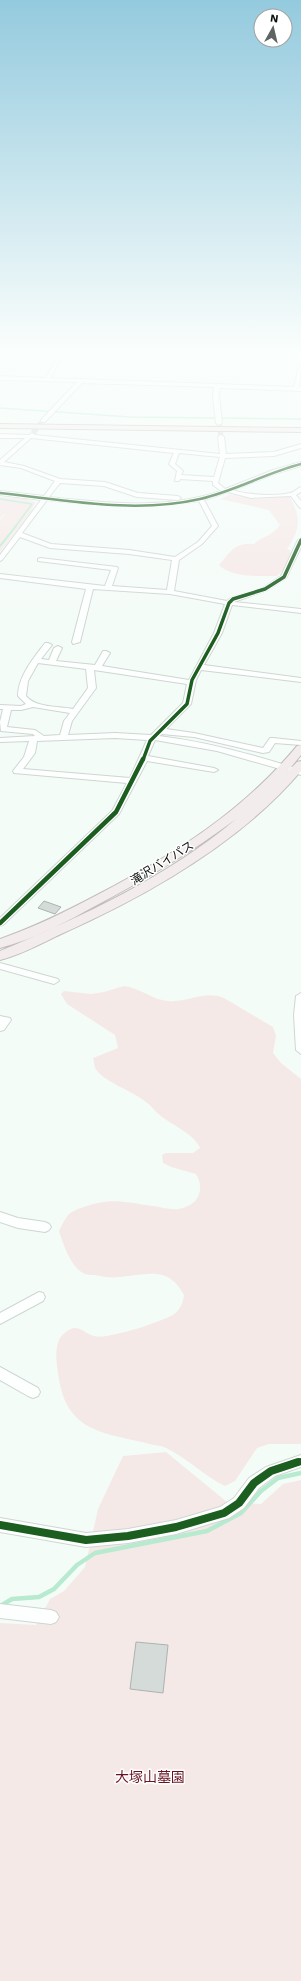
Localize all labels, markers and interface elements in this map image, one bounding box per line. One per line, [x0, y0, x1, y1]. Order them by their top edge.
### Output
north arrow [253, 8, 293, 48]
text: N [269, 12, 279, 26]
street label: 滝沢バイパス [128, 838, 196, 888]
park label: 大塚山墓園 [115, 1769, 185, 1785]

